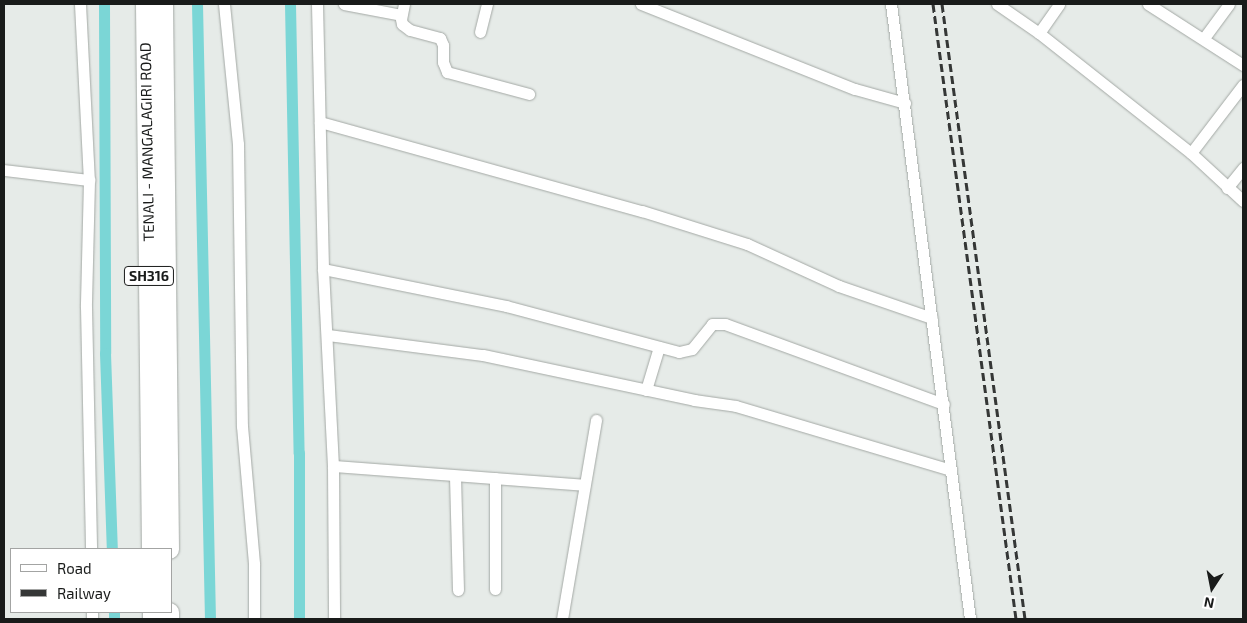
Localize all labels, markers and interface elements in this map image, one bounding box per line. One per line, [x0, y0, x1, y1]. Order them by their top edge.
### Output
street label: TENALI - MANGALAGIRI ROAD [136, 42, 158, 242]
road number: SH316 [123, 264, 175, 288]
legend [10, 548, 172, 613]
text: Road [57, 559, 92, 577]
north arrow [1187, 563, 1237, 613]
text: Railway [57, 584, 111, 602]
text: N [1202, 594, 1216, 613]

